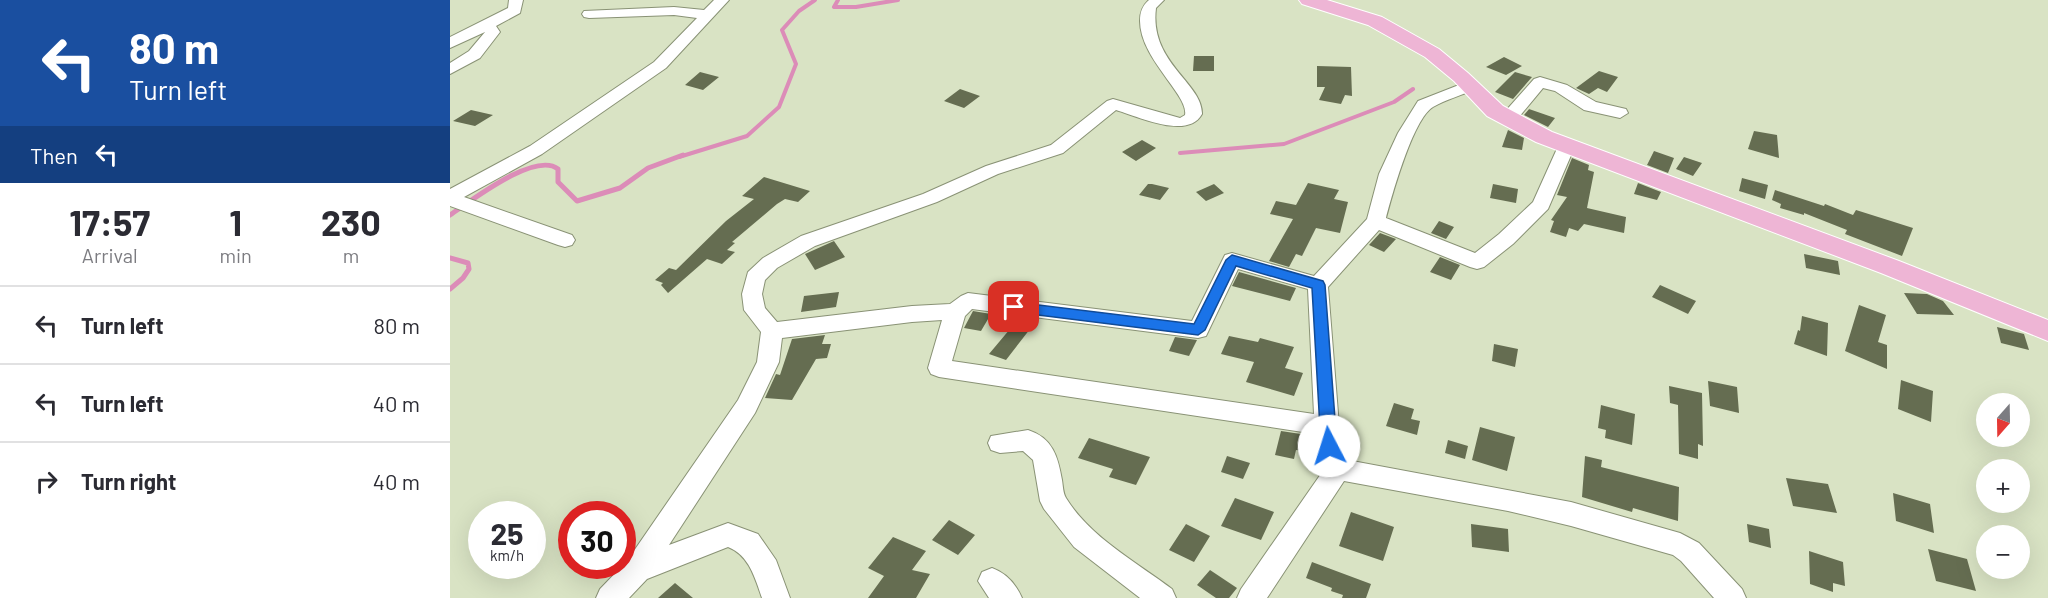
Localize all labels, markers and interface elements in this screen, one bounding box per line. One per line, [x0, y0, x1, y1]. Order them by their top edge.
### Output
text: 80 m [129, 22, 219, 72]
icon: left [30, 24, 108, 102]
text: Turn left [129, 73, 227, 105]
icon: left [90, 138, 123, 171]
text: Then [30, 142, 78, 168]
text: 17:57 [69, 200, 150, 243]
text: 1 [229, 200, 242, 243]
text: 230 [321, 200, 381, 243]
text: Arrival [82, 243, 138, 267]
text: min [219, 243, 252, 267]
text: m [343, 243, 359, 267]
pin [988, 281, 1039, 332]
icon: arrive [997, 290, 1030, 323]
icon: left [30, 309, 63, 342]
text: Turn left [81, 312, 164, 338]
text: 80 m [374, 312, 420, 338]
icon: left [30, 387, 63, 420]
text: Turn left [81, 390, 164, 416]
text: 40 m [373, 390, 420, 416]
north arrow [1976, 393, 2030, 447]
map controls [1976, 393, 2030, 579]
position arrow [1297, 414, 1361, 478]
button: + [1976, 459, 2030, 513]
icon: right [30, 465, 63, 498]
text: Turn right [81, 468, 176, 494]
text: 40 m [373, 468, 420, 494]
speed limit sign: 30 [558, 501, 636, 579]
text: 25 [491, 515, 523, 551]
button: − [1976, 525, 2030, 579]
text: km/h [490, 546, 524, 564]

